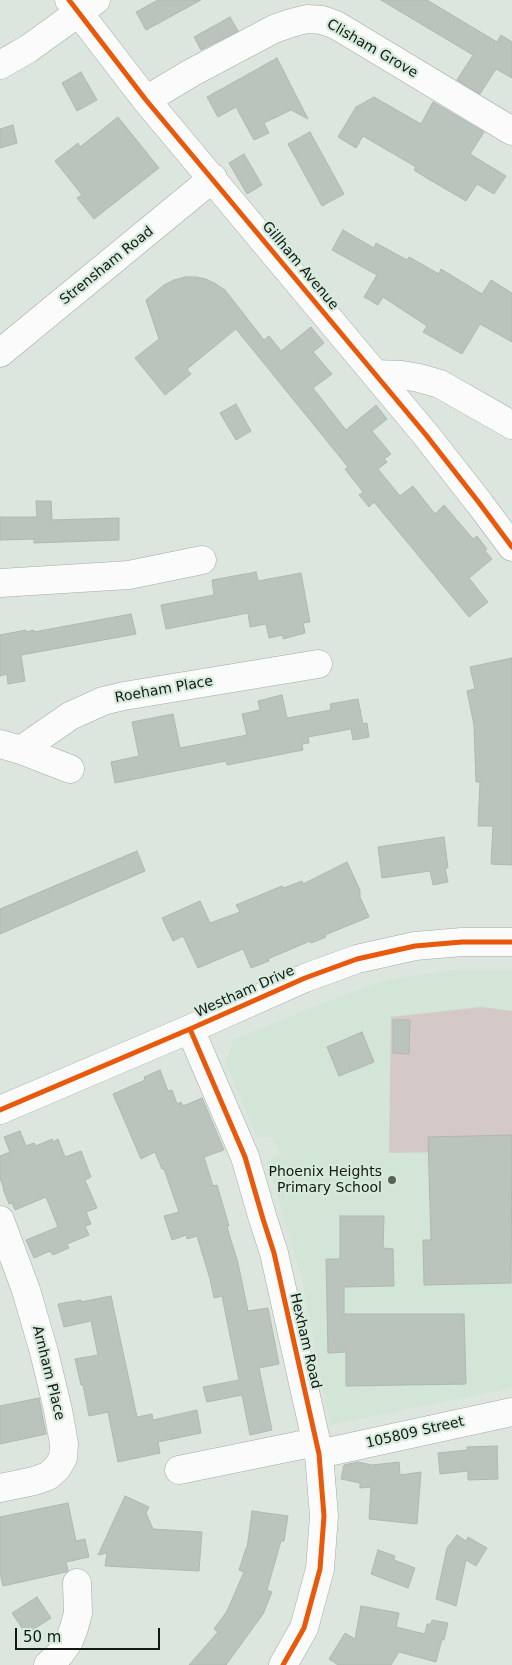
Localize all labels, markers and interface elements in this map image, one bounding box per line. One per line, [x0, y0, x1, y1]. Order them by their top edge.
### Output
street label: Clisham Grove [324, 16, 420, 82]
street label: Gillham Avenue [258, 218, 342, 314]
street label: Strensham Road [57, 223, 157, 309]
street label: Roeham Place [114, 673, 214, 707]
street label: Westham Drive [193, 963, 297, 1021]
place label: Phoenix Heights Primary School [268, 1164, 382, 1196]
marker: Phoenix Heights Primary School [386, 1174, 398, 1186]
street label: Hexham Road [286, 1291, 324, 1391]
street label: Arnham Place [28, 1324, 68, 1422]
street label: 105809 Street [364, 1414, 466, 1452]
scale bar [18, 1618, 162, 1650]
text: 50 m [23, 1628, 61, 1646]

